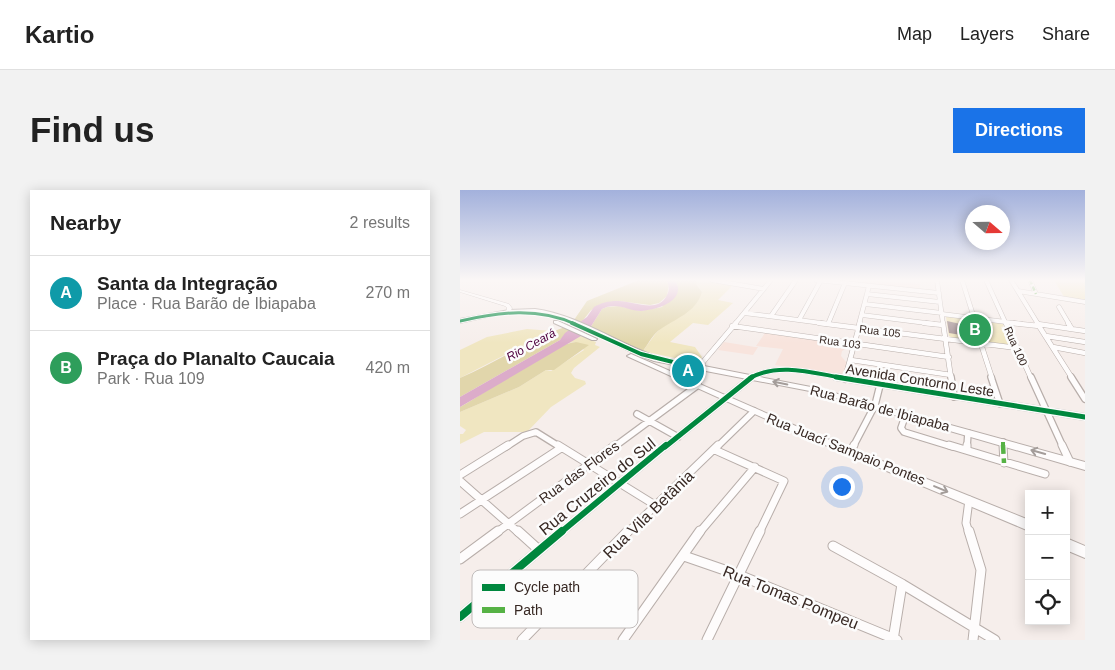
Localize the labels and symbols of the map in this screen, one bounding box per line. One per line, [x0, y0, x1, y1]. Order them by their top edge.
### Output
north arrow [965, 205, 1010, 250]
pin: B [959, 311, 991, 349]
street label: Rua 105 [859, 323, 901, 339]
street label: Rua 100 [1002, 325, 1030, 367]
water label: Rio Ceará [504, 326, 558, 364]
street label: Rua 103 [819, 333, 861, 351]
pin: A [672, 352, 704, 390]
street label: Avenida Contorno Leste [845, 360, 996, 400]
one-way arrow [772, 377, 788, 387]
street label: Rua Barão de Ibiapaba [808, 382, 952, 434]
street label: Rua Juací Sampaio Pontes [764, 410, 928, 488]
street label: Rua Cruzeiro do Sul [536, 434, 659, 538]
street label: Rua das Flores [536, 438, 622, 506]
one-way arrow [1031, 447, 1047, 457]
street label: Rua Vila Betânia [600, 467, 697, 562]
your location [829, 474, 855, 500]
one-way arrow [933, 485, 948, 494]
street label: Rua Tomas Pompeu [721, 562, 861, 632]
legend [472, 570, 638, 628]
text: Cycle path [514, 579, 580, 595]
text: Path [514, 602, 543, 618]

